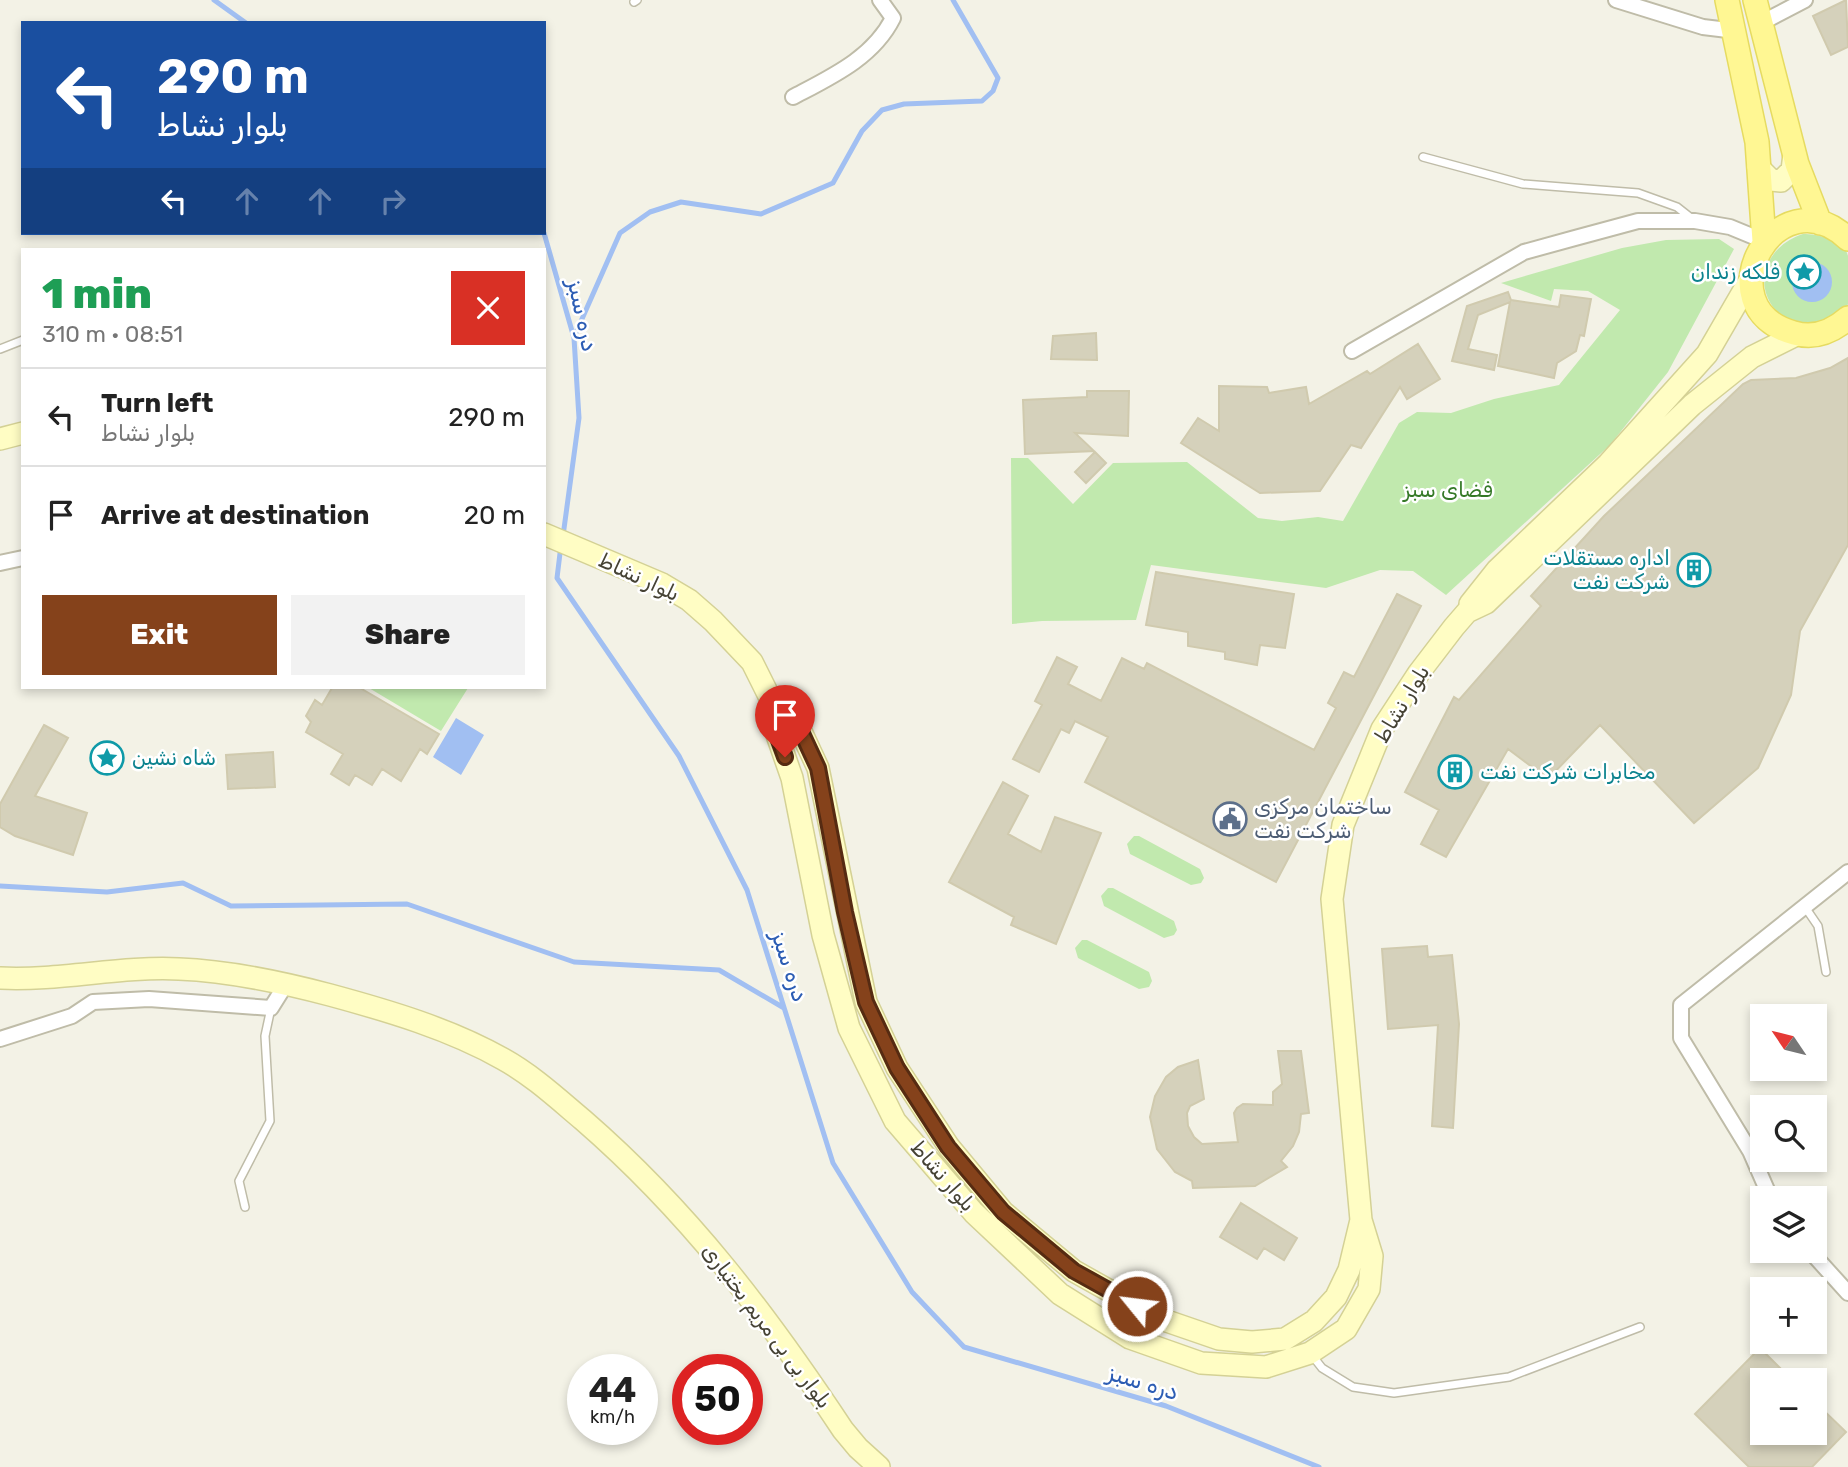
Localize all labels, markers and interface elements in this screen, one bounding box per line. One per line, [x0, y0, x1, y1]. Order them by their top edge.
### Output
text: 290 m [157, 47, 309, 105]
icon: left [42, 49, 133, 140]
text: بلوار نشاط [157, 106, 288, 144]
icon: left [155, 182, 193, 220]
icon: ahead [228, 182, 266, 220]
icon: ahead [301, 182, 339, 220]
icon: right [374, 182, 412, 220]
place icon: فلکه زندان [1785, 253, 1823, 291]
place label: فلکه زندان [1691, 259, 1780, 284]
text: 1 min [42, 269, 152, 319]
button: close [451, 271, 525, 345]
water label: دره سبز [561, 274, 604, 354]
text: 310 m · 08:51 [42, 320, 183, 348]
text: Turn left [101, 388, 213, 419]
icon: left [42, 398, 80, 436]
text: 290 m [448, 402, 525, 433]
text: بلوار نشاط [101, 419, 195, 447]
park label: فضای سبز [1401, 477, 1493, 502]
icon: arrive [42, 496, 80, 534]
text: Arrive at destination [101, 500, 369, 531]
text: 20 m [464, 500, 525, 531]
place label: اداره مستقلات شرکت نفت [1543, 545, 1670, 594]
street label: بلوار نشاط [595, 547, 683, 606]
building icon: اداره مستقلات شرکت نفت [1675, 551, 1713, 589]
button: Exit [42, 595, 277, 675]
button: Share [291, 595, 525, 675]
street label: بلوار نشاط [1369, 660, 1434, 747]
pin [755, 685, 815, 757]
icon: arrive [766, 696, 804, 734]
place icon: شاه نشین [88, 739, 126, 777]
place label: شاه نشین [132, 745, 216, 770]
building icon: مخابرات شرکت نفت [1436, 753, 1474, 791]
place label: مخابرات شرکت نفت [1480, 759, 1656, 784]
place label: ساختمان مرکزی شرکت نفت [1254, 794, 1392, 843]
public building icon: ساختمان مرکزی شرکت نفت [1211, 800, 1249, 838]
water label: دره سبز [765, 925, 815, 1005]
north arrow [1750, 1004, 1827, 1082]
map controls [1750, 1004, 1827, 1445]
button: search [1750, 1095, 1827, 1172]
street label: بلوار نشاط [906, 1135, 981, 1216]
button: layers [1750, 1186, 1827, 1263]
street label: بلوار بی بی مریم بختیاری [696, 1238, 837, 1414]
position arrow [1100, 1269, 1174, 1343]
button: + [1750, 1277, 1827, 1354]
speed limit sign: 50 [672, 1354, 763, 1445]
water label: دره سبز [1102, 1357, 1182, 1406]
button: − [1750, 1368, 1827, 1445]
text: 44 [589, 1369, 636, 1411]
text: km/h [590, 1406, 635, 1428]

